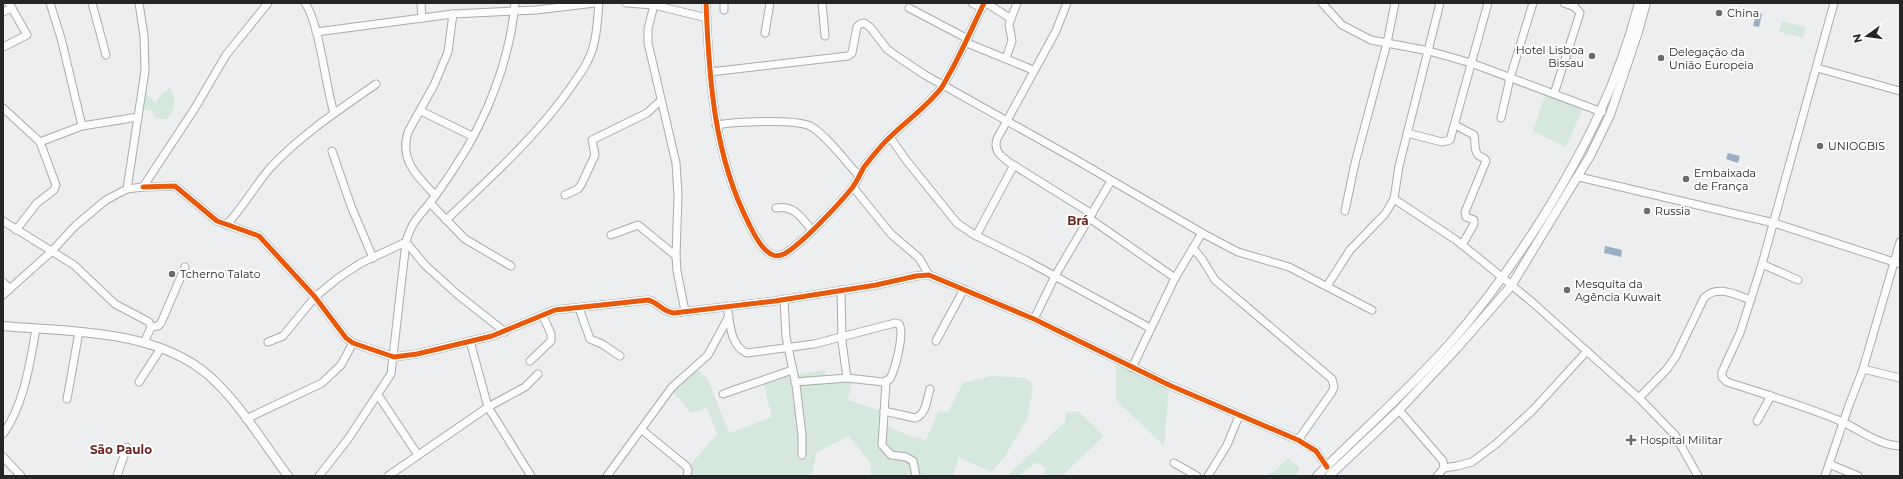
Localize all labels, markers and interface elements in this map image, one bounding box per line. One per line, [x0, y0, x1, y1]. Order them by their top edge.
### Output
place label: China [1727, 6, 1759, 20]
marker: China [1714, 8, 1724, 18]
north arrow [1847, 16, 1887, 56]
text: N [1849, 32, 1865, 44]
place label: Hotel Lisboa Bissau [1516, 43, 1584, 70]
place label: Delegação da União Europeia [1669, 45, 1754, 72]
marker: Hotel Lisboa Bissau [1587, 51, 1597, 61]
marker: Delegação da União Europeia [1656, 53, 1666, 63]
place label: UNIOGBIS [1828, 139, 1885, 153]
marker: UNIOGBIS [1815, 141, 1825, 151]
place label: Embaixada de França [1694, 166, 1756, 193]
marker: Embaixada de França [1681, 174, 1691, 184]
place label: Russia [1655, 204, 1691, 218]
marker: Russia [1642, 206, 1652, 216]
district label: Brá [1067, 213, 1089, 228]
place label: Tcherno Talato [180, 267, 261, 281]
marker: Tcherno Talato [167, 269, 177, 279]
place label: Mesquita da Agência Kuwait [1575, 277, 1662, 304]
marker: Mesquita da Agência Kuwait [1562, 285, 1572, 295]
place label: Hospital Militar [1640, 433, 1723, 447]
marker: Hospital Militar [1625, 434, 1637, 446]
district label: São Paulo [90, 442, 152, 457]

